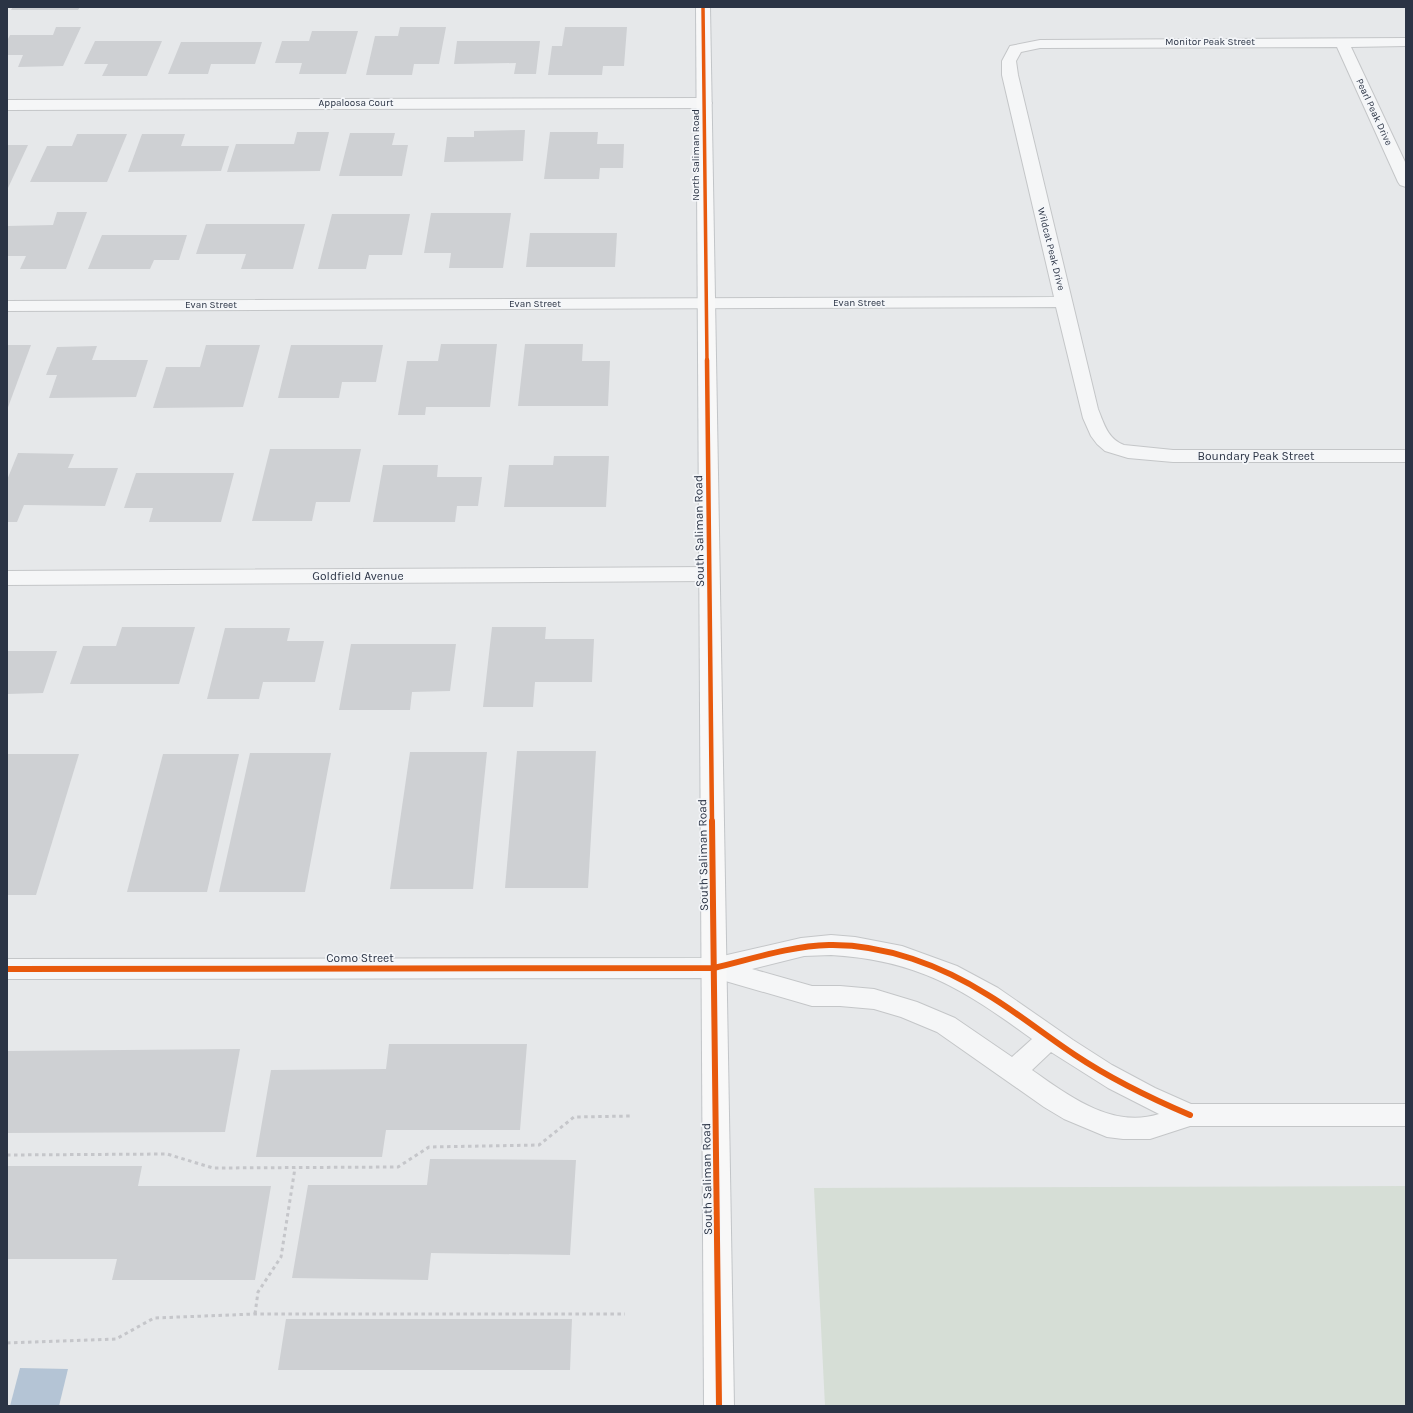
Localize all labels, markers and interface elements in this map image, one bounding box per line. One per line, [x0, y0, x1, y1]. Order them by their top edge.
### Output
street label: Monitor Peak Street [1165, 36, 1255, 48]
street label: Pearl Peak Drive [1353, 77, 1395, 147]
street label: Appaloosa Court [319, 97, 394, 109]
street label: North Saliman Road [690, 109, 702, 201]
street label: Wildcat Peak Drive [1035, 206, 1067, 292]
street label: Evan Street [833, 297, 885, 309]
street label: Evan Street [509, 298, 561, 310]
street label: Evan Street [185, 299, 237, 311]
street label: Boundary Peak Street [1198, 449, 1315, 463]
street label: South Saliman Road [691, 475, 707, 587]
street label: Goldfield Avenue [312, 569, 404, 583]
street label: South Saliman Road [695, 799, 711, 911]
street label: Como Street [326, 951, 394, 965]
street label: South Saliman Road [699, 1123, 715, 1235]

